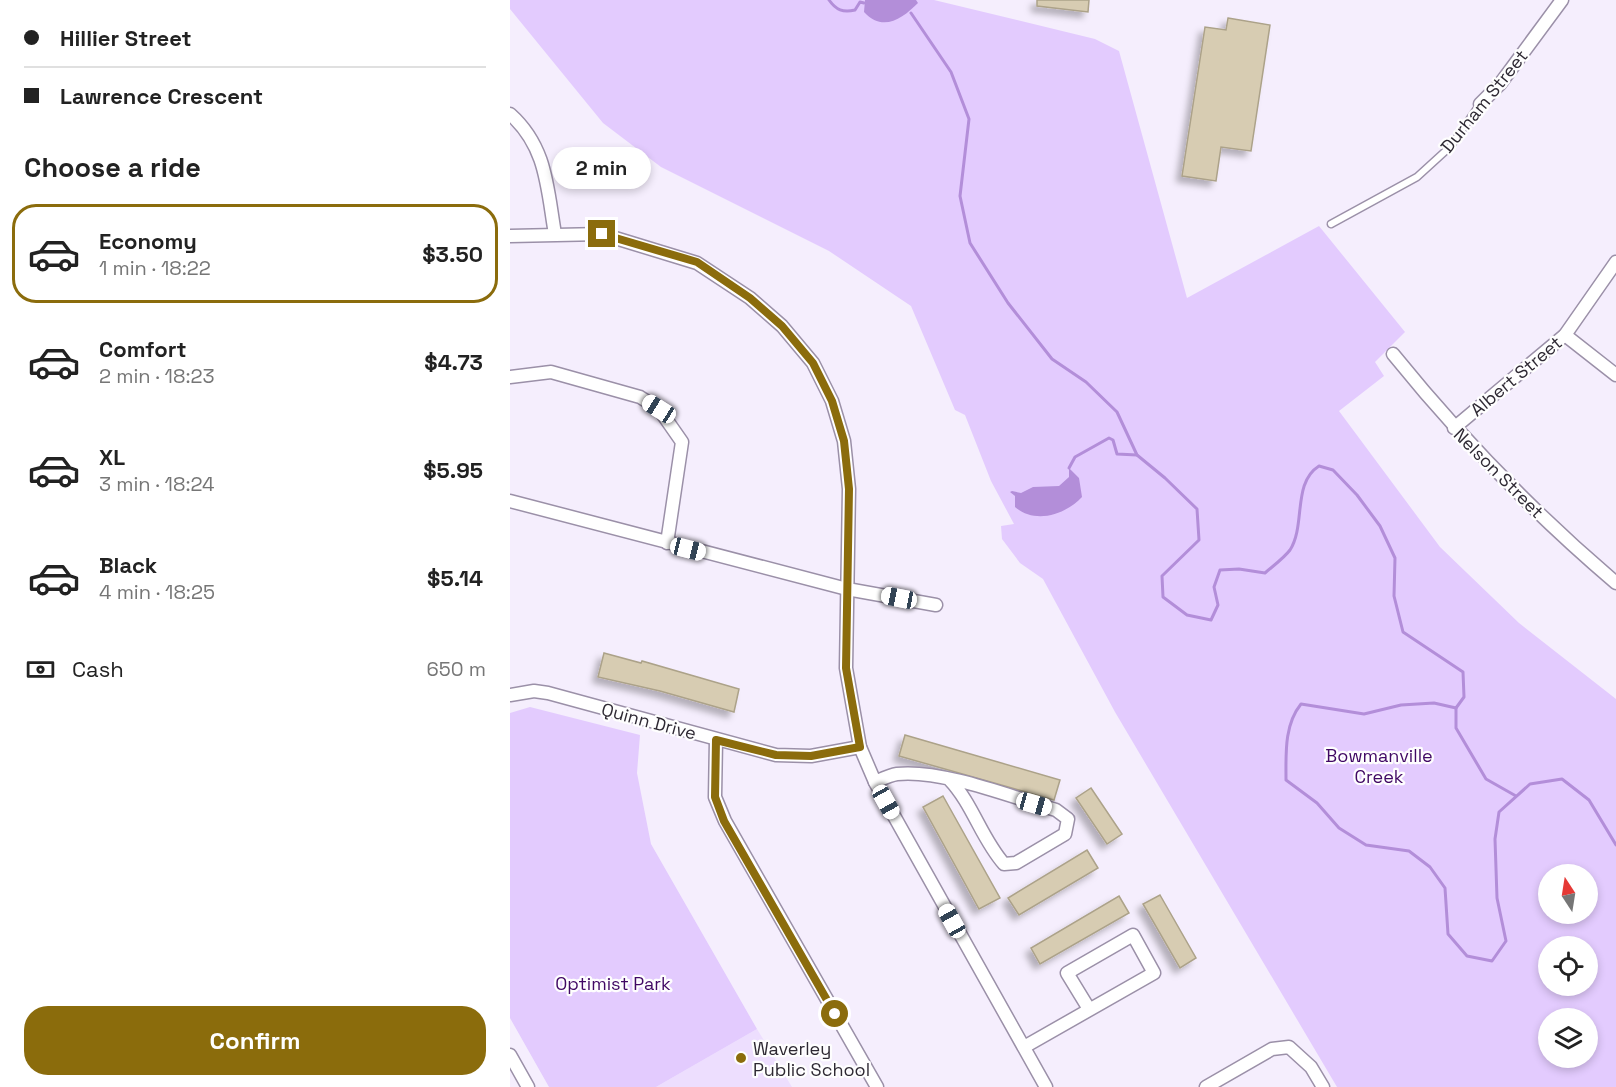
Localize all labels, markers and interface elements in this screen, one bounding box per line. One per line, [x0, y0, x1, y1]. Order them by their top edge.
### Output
text: Hillier Street [60, 24, 192, 52]
street label: Durham Street [1435, 45, 1533, 157]
text: Lawrence Crescent [60, 82, 263, 110]
callout: 2 min [552, 147, 652, 189]
text: Choose a ride [24, 150, 201, 185]
text: 2 min [576, 155, 627, 181]
route end [588, 220, 615, 247]
icon: car [27, 227, 81, 281]
text: Economy [99, 227, 197, 255]
text: $3.50 [422, 240, 483, 268]
text: 1 min · 18:22 [99, 255, 211, 281]
street label: Albert Street [1465, 331, 1567, 421]
icon: car [27, 335, 81, 389]
text: Comfort [99, 335, 187, 363]
text: $4.73 [424, 348, 483, 376]
text: 2 min · 18:23 [99, 363, 215, 389]
car [639, 392, 679, 426]
street label: Nelson Street [1449, 423, 1549, 523]
icon: car [27, 443, 81, 497]
text: XL [99, 443, 125, 471]
text: $5.95 [423, 456, 483, 484]
text: 3 min · 18:24 [99, 471, 214, 497]
car [668, 536, 708, 562]
icon: car [27, 551, 81, 605]
text: Black [99, 551, 157, 579]
text: $5.14 [427, 564, 483, 592]
text: 4 min · 18:25 [99, 579, 215, 605]
car [880, 586, 918, 610]
icon: cash [24, 653, 57, 686]
text: Cash [72, 655, 124, 683]
text: 650 m [427, 656, 486, 682]
street label: Quinn Drive [599, 697, 699, 745]
park label: Bowmanville Creek [1325, 744, 1433, 788]
car [869, 782, 903, 822]
car [1014, 790, 1054, 818]
north arrow [1538, 864, 1598, 924]
map controls [1538, 864, 1598, 1068]
car [935, 901, 969, 941]
button: locate [1538, 936, 1598, 996]
park label: Optimist Park [555, 972, 671, 995]
route start [821, 1000, 848, 1027]
button: Confirm [24, 1006, 486, 1075]
button: layers [1538, 1008, 1598, 1068]
place label: Waverley Public School [753, 1037, 870, 1081]
marker: Waverley Public School [734, 1051, 748, 1065]

